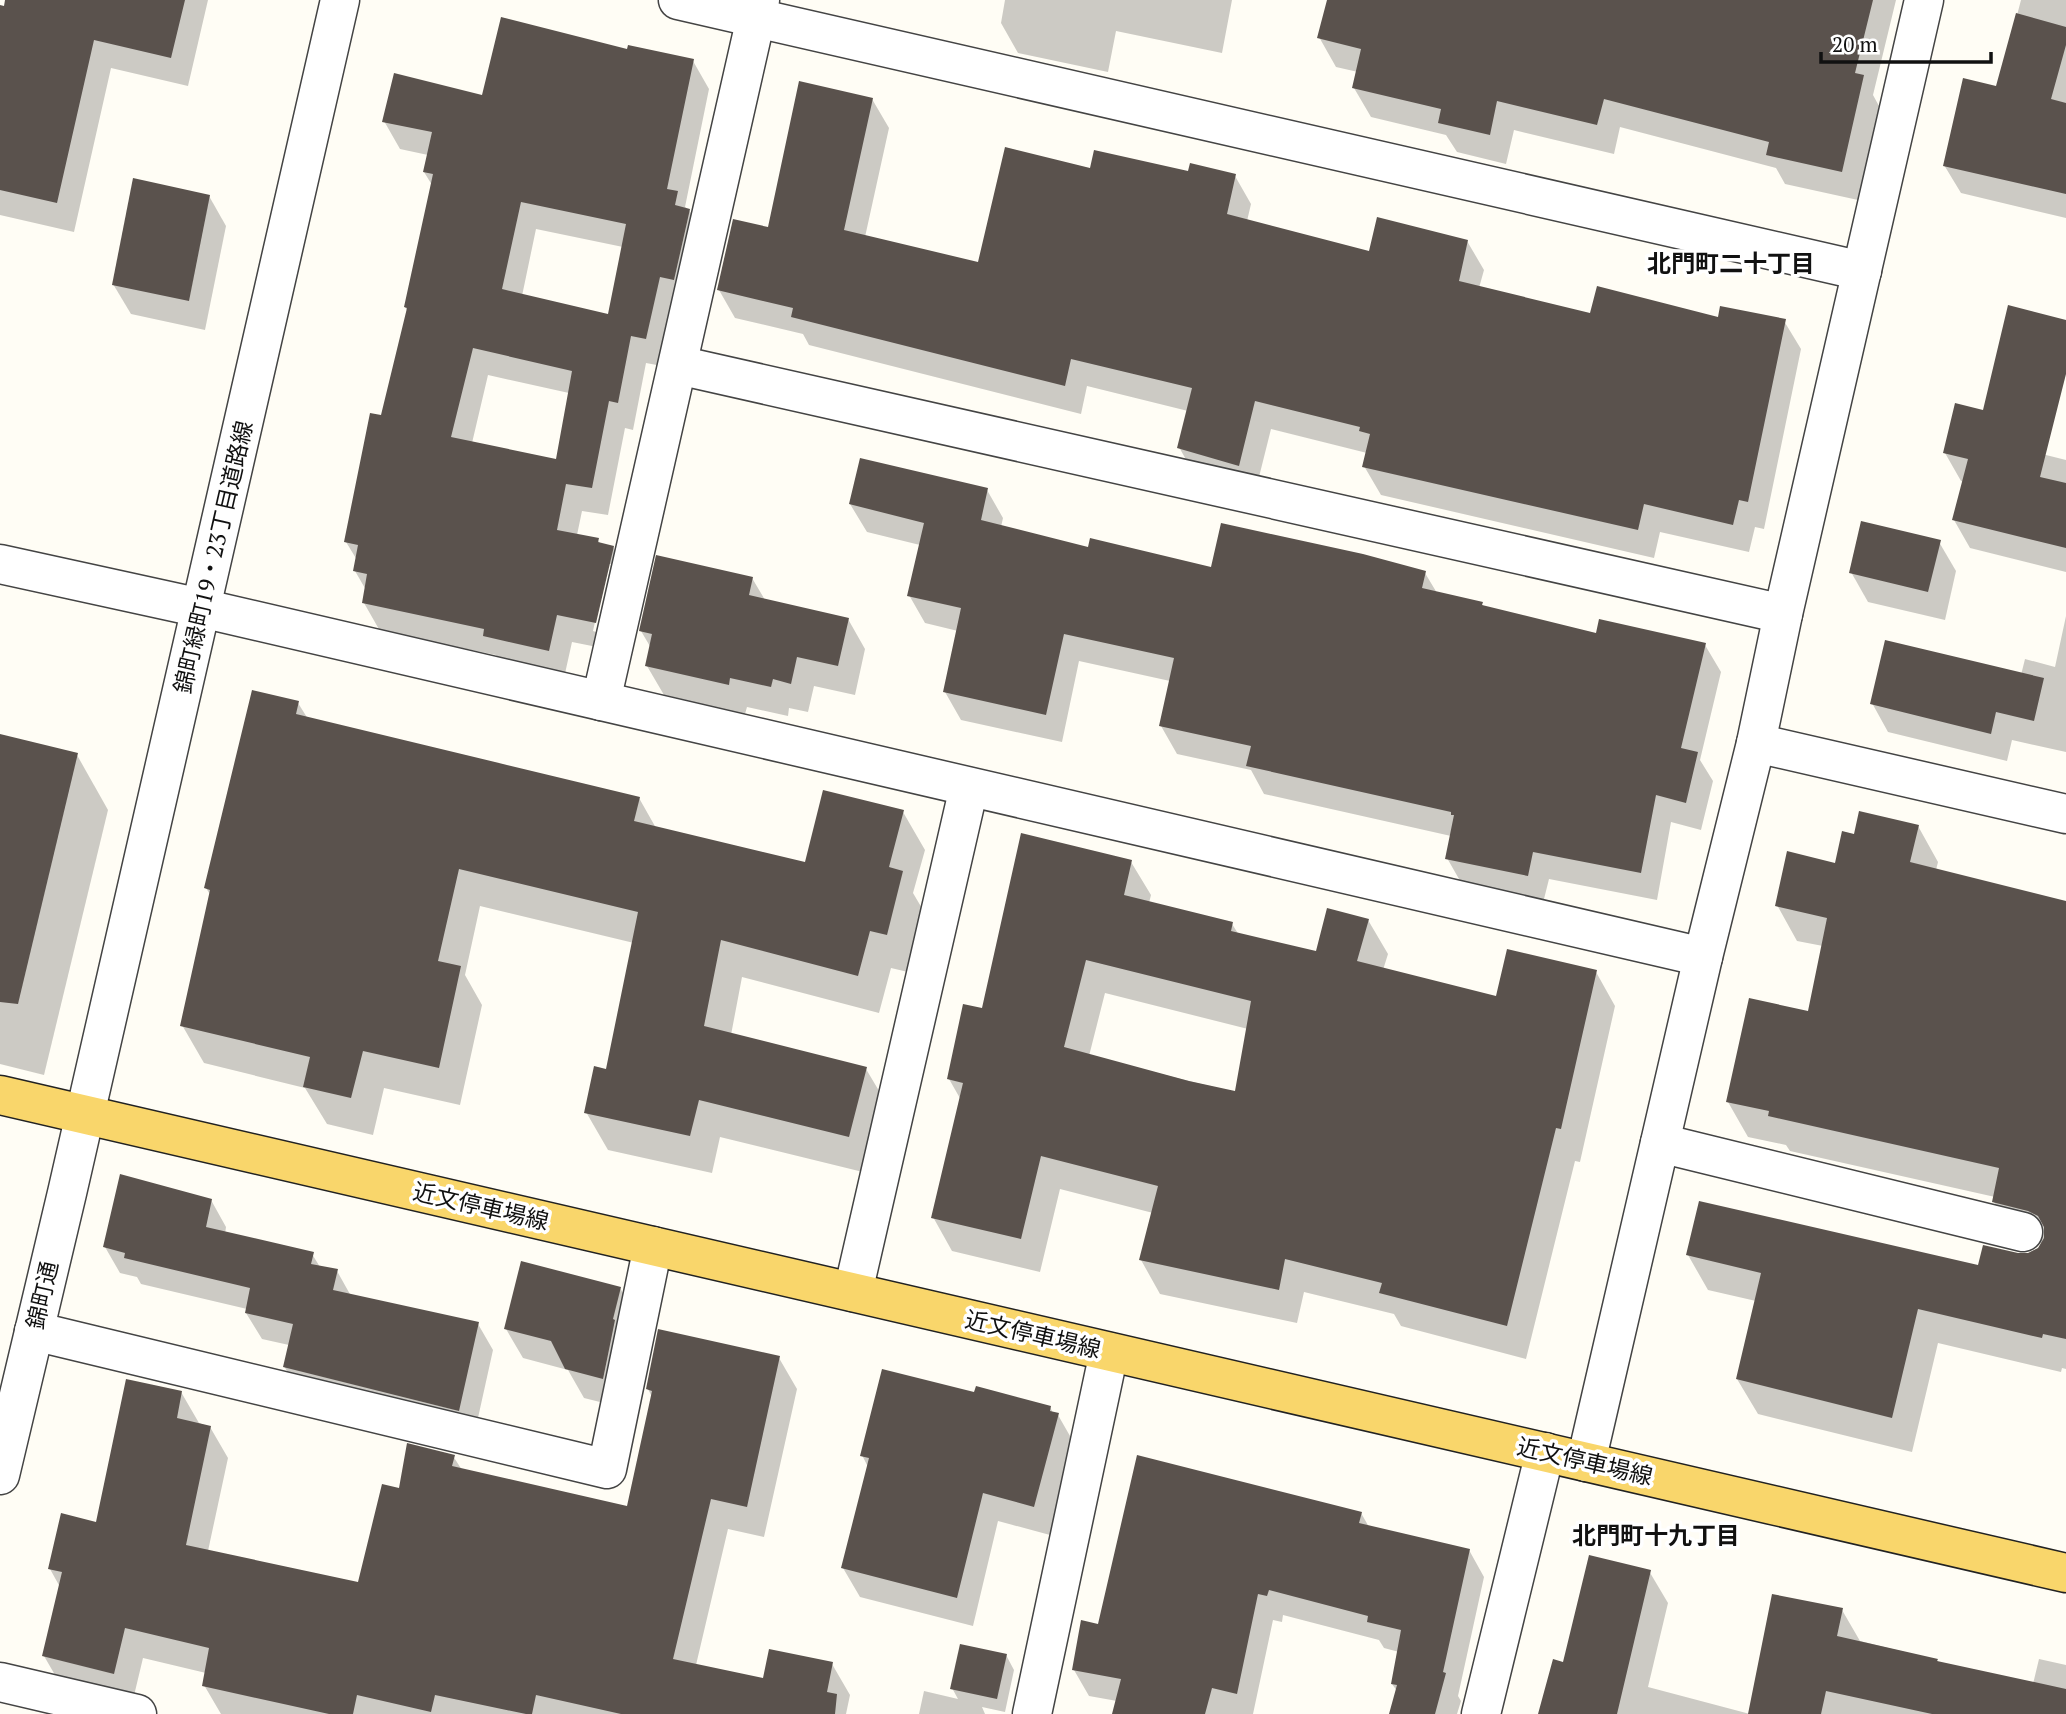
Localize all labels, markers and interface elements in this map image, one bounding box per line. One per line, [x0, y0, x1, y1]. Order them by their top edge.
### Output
scale bar [1821, 21, 1991, 65]
text: 20 m [1832, 30, 1878, 58]
district label: 北門町二十丁目 [1647, 247, 1815, 279]
street label: 錦町緑町19・23丁目道路線 [167, 418, 259, 696]
street label: 近文停車場線 [410, 1175, 552, 1237]
street label: 錦町通 [19, 1258, 65, 1332]
street label: 近文停車場線 [962, 1303, 1104, 1365]
street label: 近文停車場線 [1514, 1430, 1656, 1492]
district label: 北門町十九丁目 [1572, 1519, 1740, 1551]

